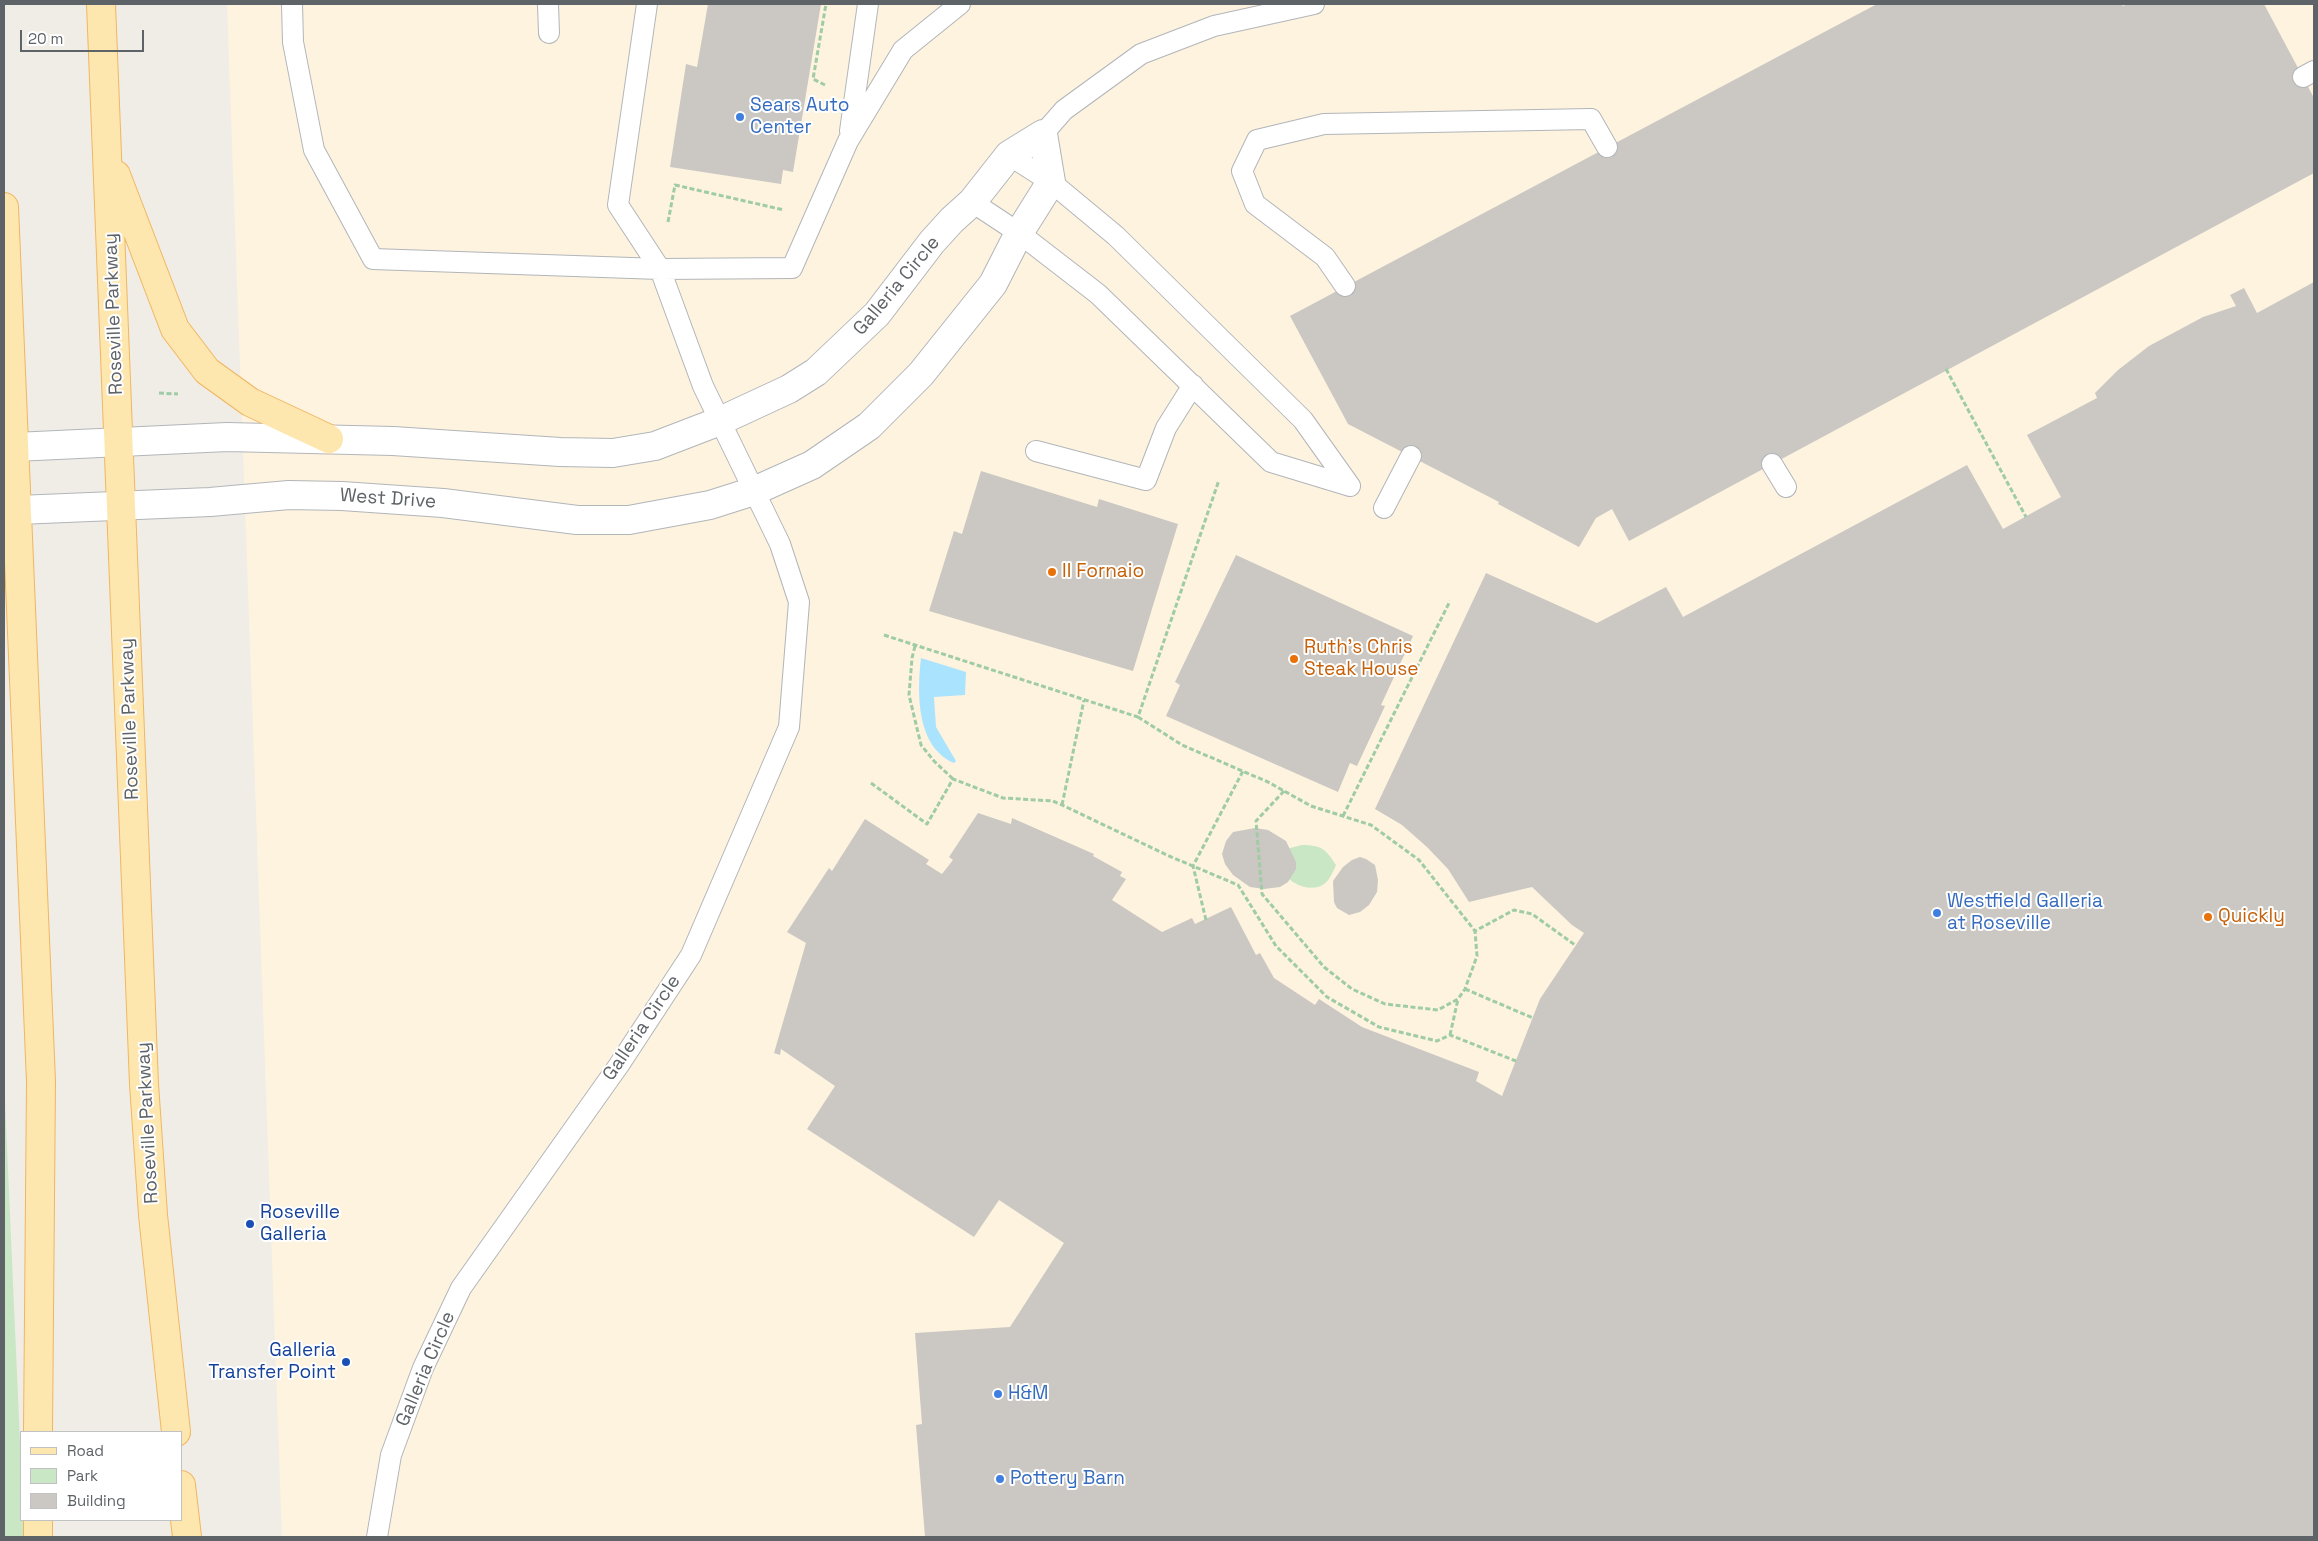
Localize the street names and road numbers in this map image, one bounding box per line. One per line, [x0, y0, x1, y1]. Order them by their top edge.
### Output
street label: Galleria Circle [849, 232, 945, 340]
street label: Roseville Parkway [100, 233, 128, 395]
street label: West Drive [339, 484, 437, 514]
street label: Roseville Parkway [116, 638, 144, 800]
street label: Galleria Circle [598, 971, 686, 1085]
street label: Roseville Parkway [132, 1042, 164, 1204]
street label: Galleria Circle [392, 1308, 460, 1430]

